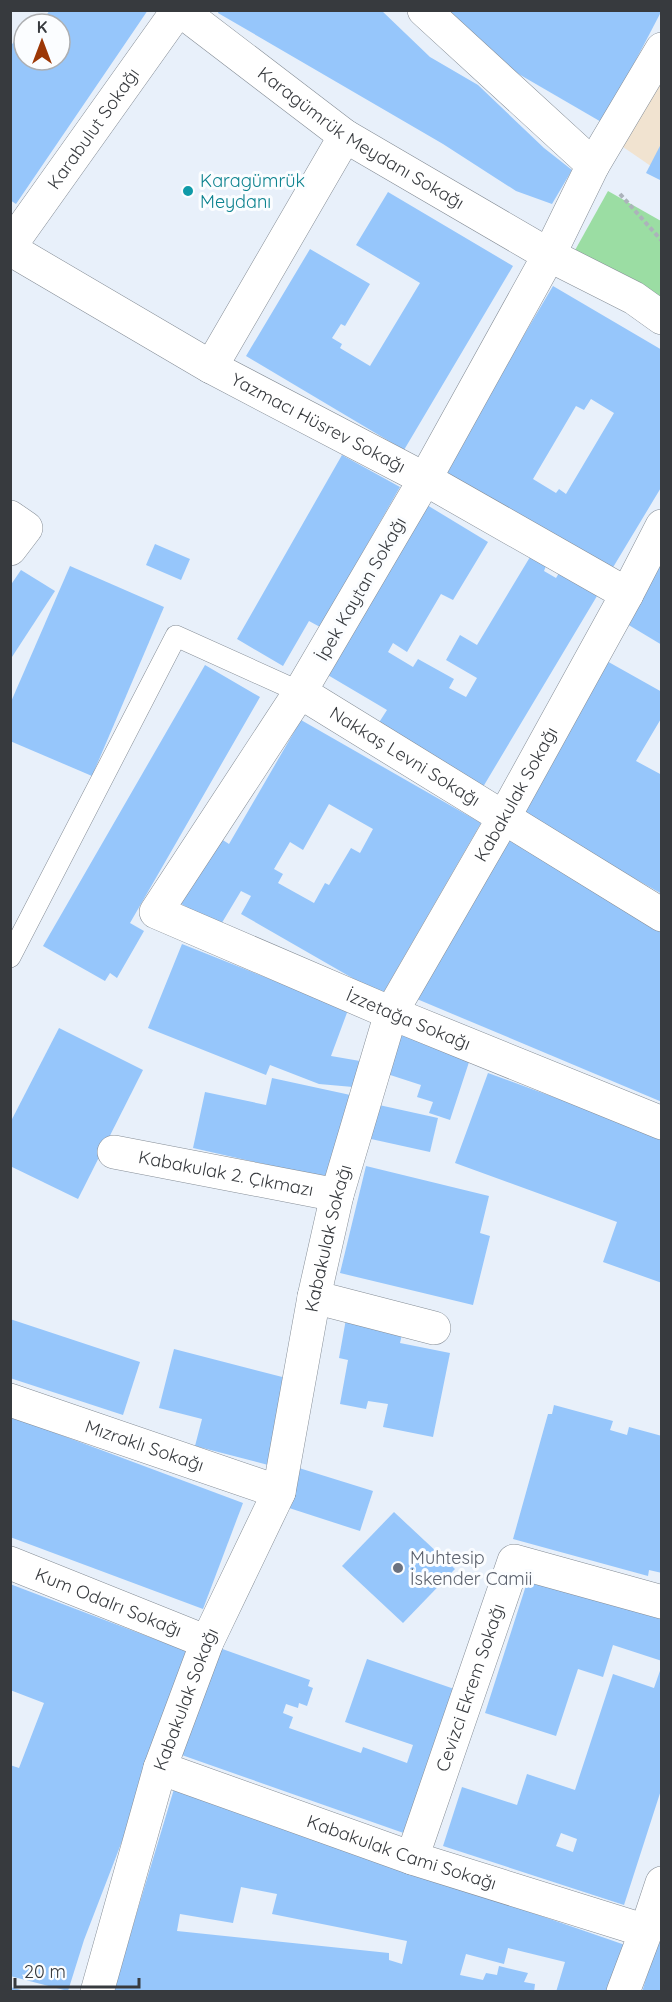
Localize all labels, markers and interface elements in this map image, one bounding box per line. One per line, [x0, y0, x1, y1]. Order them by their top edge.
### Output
north arrow [12, 12, 72, 72]
text: K [37, 17, 47, 37]
street label: Karagümrük Meydanı Sokağı [253, 62, 469, 212]
street label: Karabulut Sokağı [42, 63, 144, 194]
place label: Karagümrük Meydanı [200, 170, 305, 213]
marker: Karagümrük Meydanı [181, 184, 195, 198]
street label: Yazmacı Hüsrev Sokağı [227, 367, 410, 478]
street label: İpek Kaytan Sokağı [310, 513, 411, 665]
street label: Nakkaş Levni Sokağı [326, 701, 484, 811]
street label: Kabakulak Sokağı [469, 723, 563, 866]
street label: İzzetağa Sokağı [343, 983, 474, 1055]
street label: Kabakulak 2. Çıkmazı [137, 1145, 315, 1201]
street label: Kabakulak Sokağı [300, 1162, 356, 1314]
street label: Mızraklı Sokağı [82, 1415, 207, 1476]
place label: Muhtesip İskender Camii [410, 1546, 532, 1590]
marker: Muhtesip İskender Camii [391, 1561, 405, 1575]
street label: Kum Odalrı Sokağı [32, 1562, 185, 1642]
street label: Cevizci Ekrem Sokağı [430, 1600, 510, 1775]
street label: Kabakulak Sokağı [148, 1624, 223, 1774]
street label: Kabakulak Cami Sokağı [304, 1809, 499, 1895]
scale bar [15, 1951, 140, 1989]
text: 20 m [24, 1960, 66, 1983]

